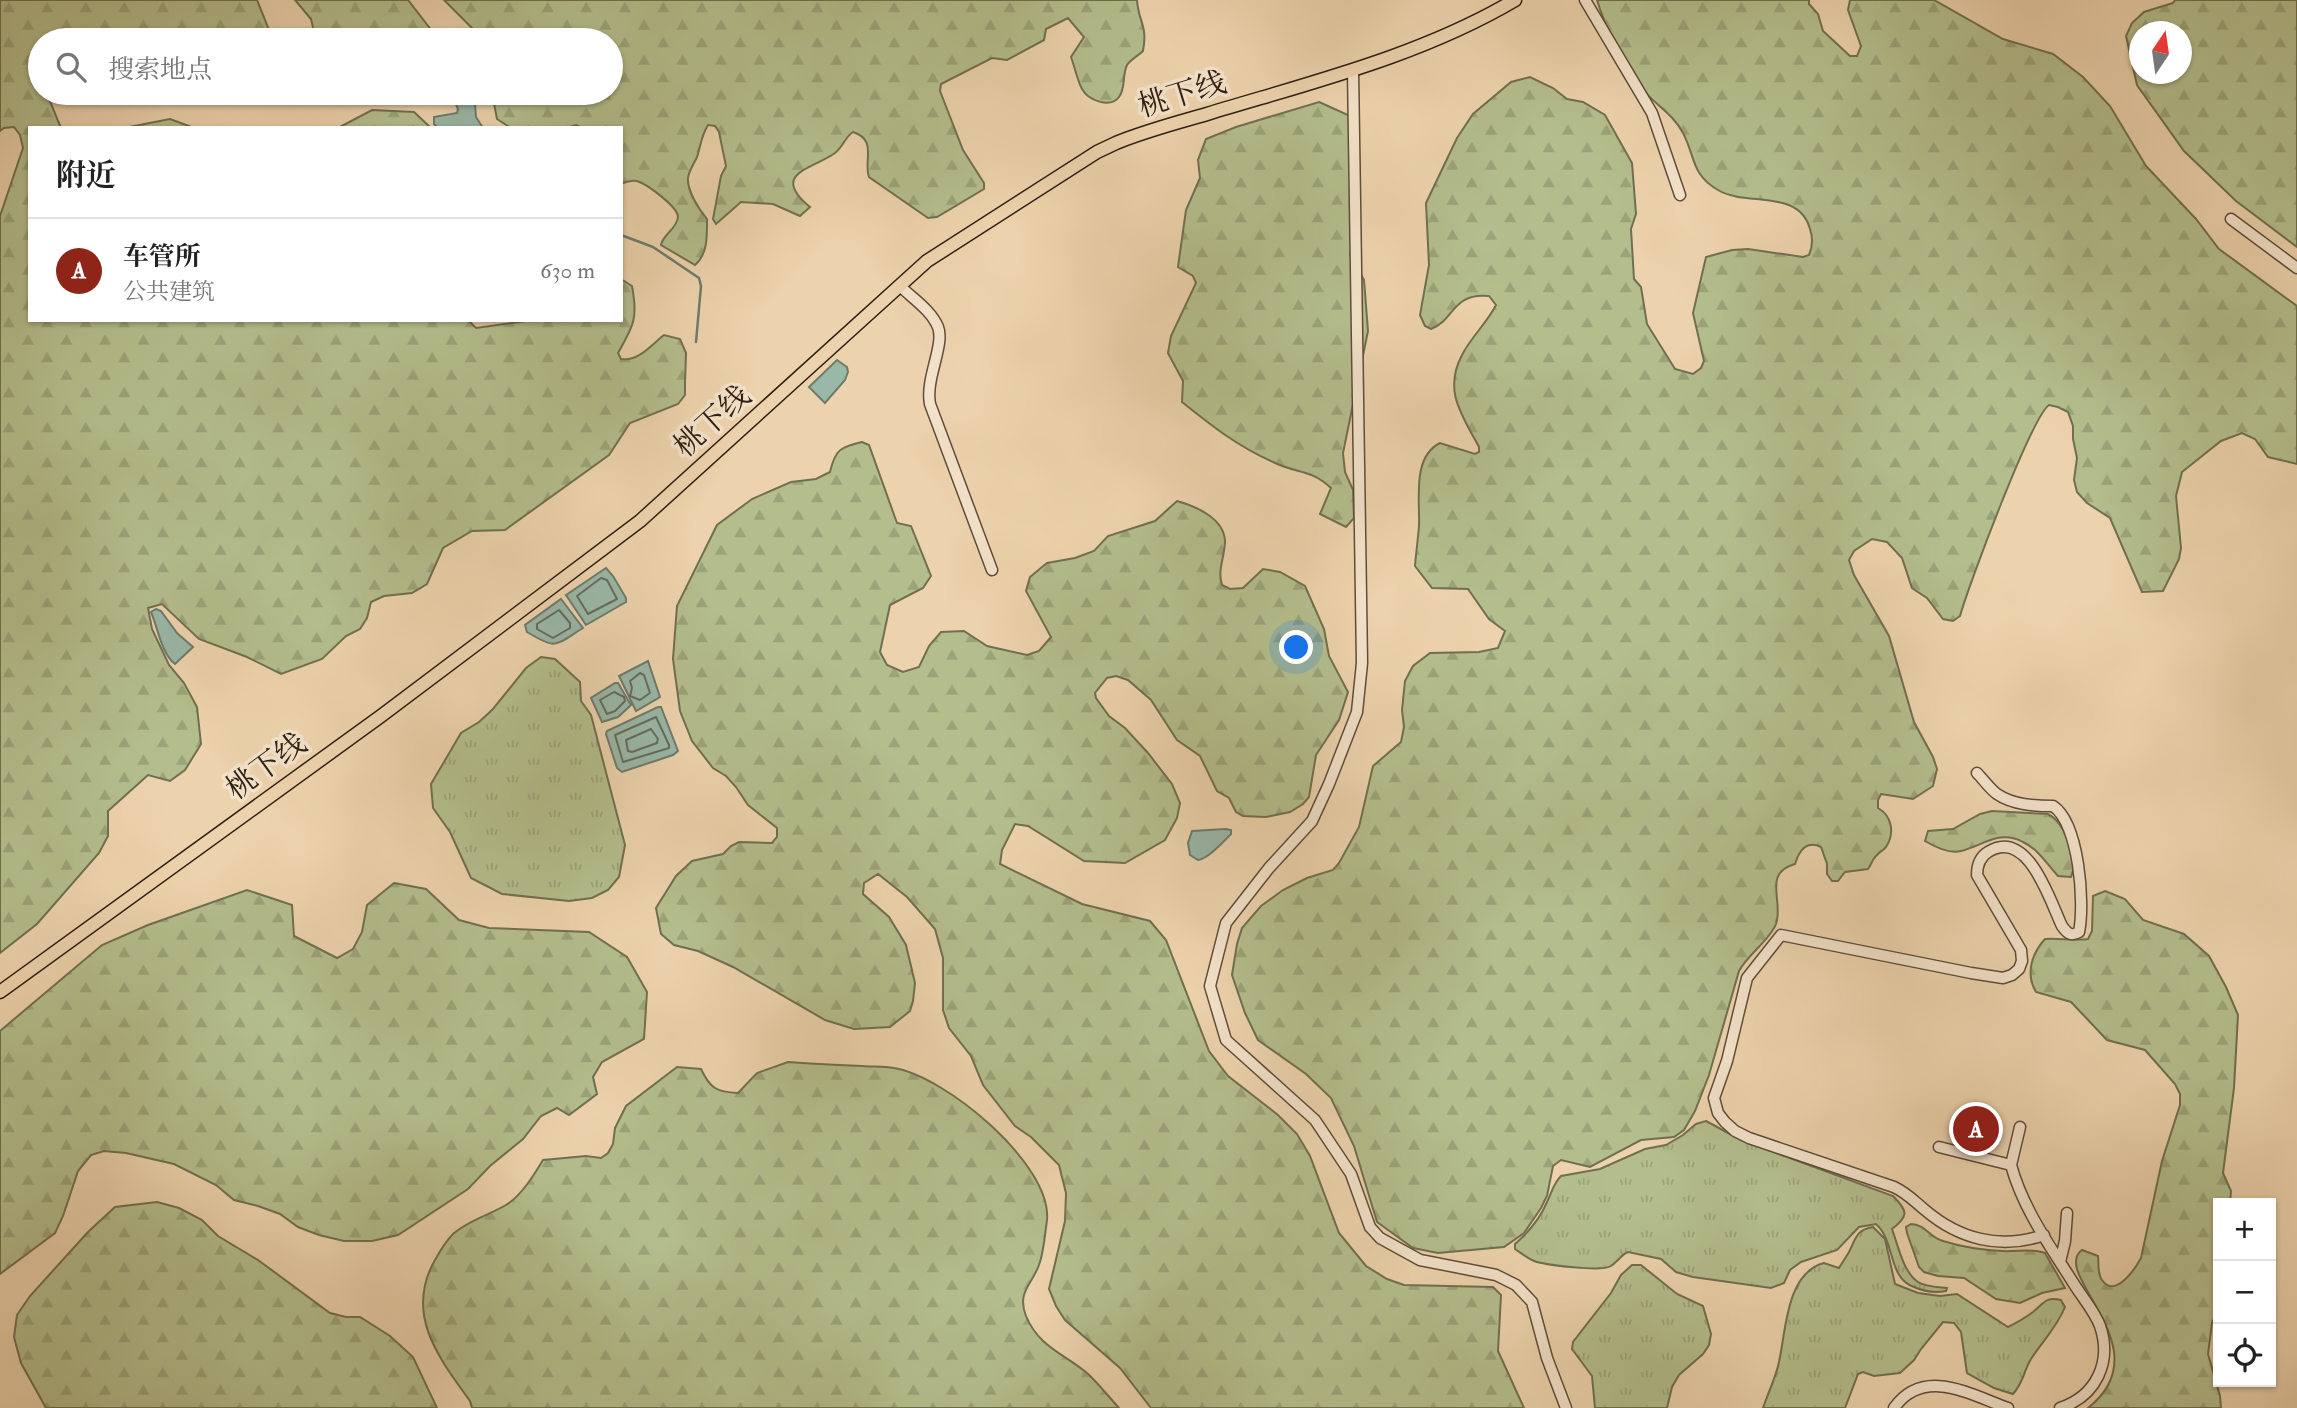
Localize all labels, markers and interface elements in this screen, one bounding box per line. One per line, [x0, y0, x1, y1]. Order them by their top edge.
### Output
north arrow [2129, 21, 2192, 84]
search box [28, 28, 623, 105]
icon: search [52, 48, 90, 86]
text: 搜索地点 [108, 54, 212, 86]
street label: 桃下线 [1134, 64, 1231, 125]
text: 附近 [56, 157, 116, 194]
text: 车管所 [123, 241, 201, 273]
text: A [72, 256, 86, 285]
text: 630 m [540, 256, 595, 285]
text: 公共建筑 [123, 277, 215, 306]
street label: 桃下线 [667, 378, 758, 465]
your location [1279, 630, 1313, 664]
street label: 桃下线 [219, 725, 314, 808]
pin: A [1953, 1103, 1999, 1155]
map controls [2213, 1198, 2276, 1387]
button: + [2213, 1198, 2276, 1261]
button: − [2213, 1261, 2276, 1324]
button: locate [2213, 1324, 2276, 1387]

